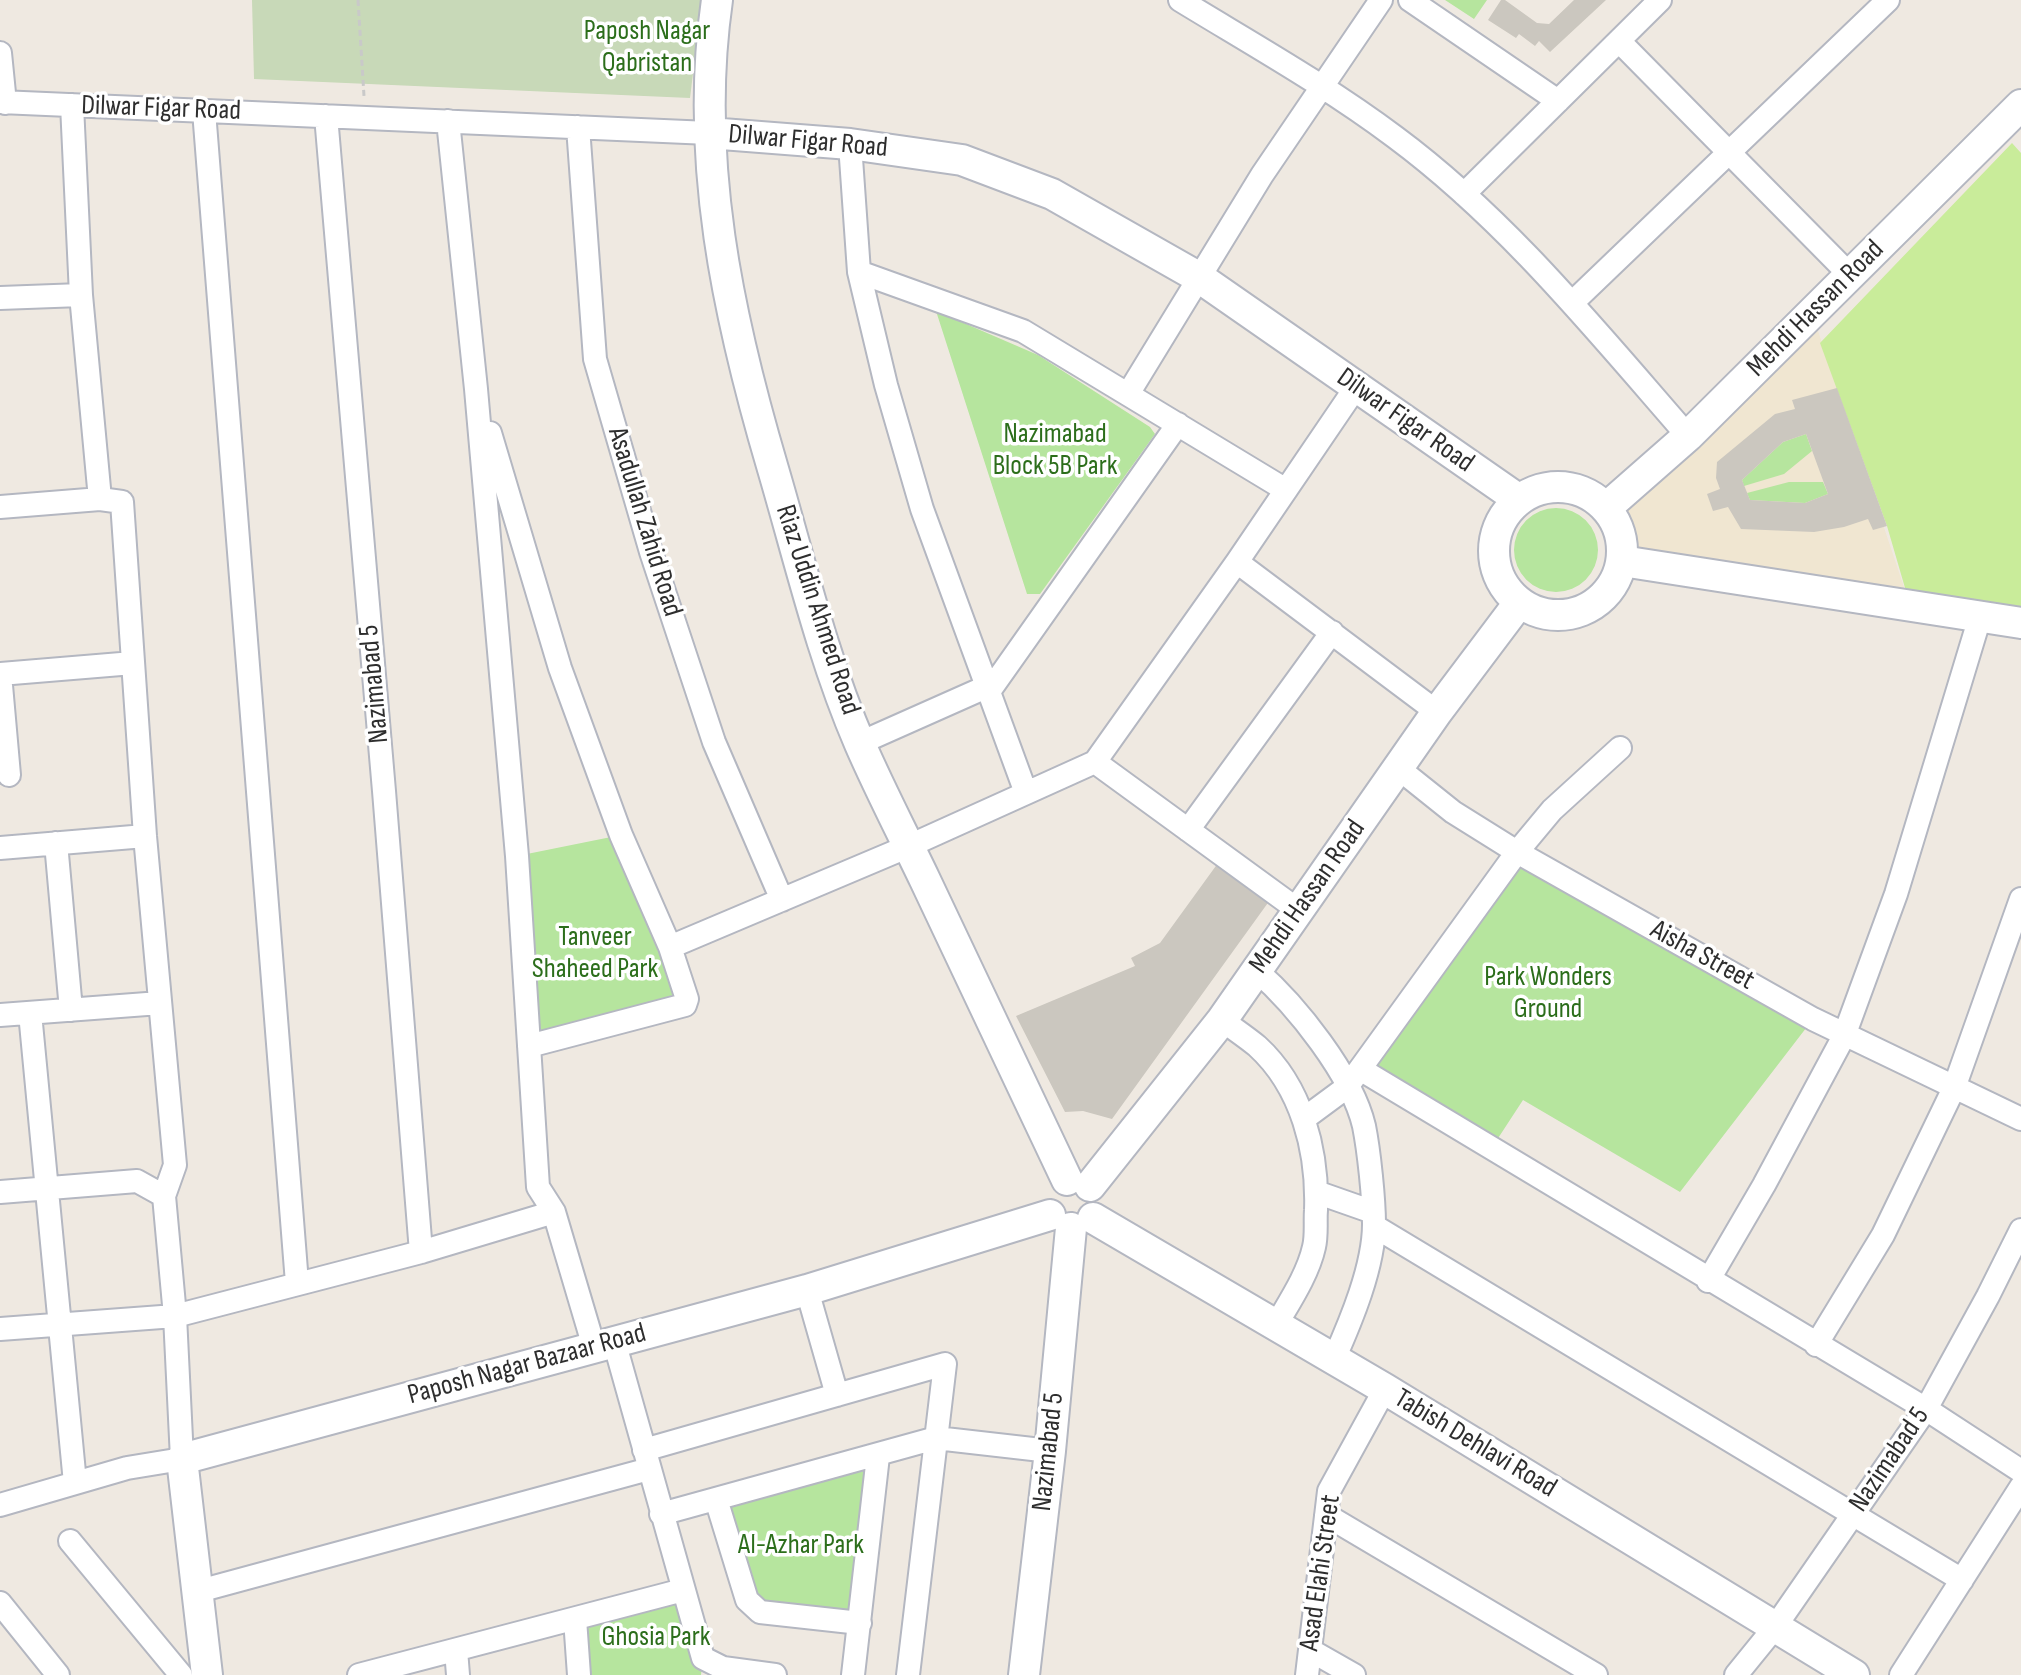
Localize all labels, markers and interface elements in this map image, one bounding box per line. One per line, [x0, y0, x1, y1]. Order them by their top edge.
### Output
park label: Paposh Nagar Qabristan [584, 15, 710, 81]
street label: Dilwar Figar Road [81, 89, 241, 129]
street label: Dilwar Figar Road [727, 118, 889, 166]
street label: Mehdi Hassan Road [1741, 234, 1891, 384]
street label: Dilwar Figar Road [1330, 361, 1480, 481]
park label: Nazimabad Block 5B Park [993, 418, 1117, 484]
street label: Asadullah Zahid Road [599, 423, 689, 621]
street label: Riaz Uddin Ahmed Road [767, 501, 867, 719]
street label: Nazimabad 5 [353, 623, 397, 745]
street label: Mehdi Hassan Road [1243, 814, 1373, 980]
street label: Aisha Street [1644, 914, 1760, 998]
park label: Tanveer Shaheed Park [532, 921, 658, 987]
park label: Park Wonders Ground [1484, 961, 1612, 1027]
street label: Paposh Nagar Bazaar Road [404, 1317, 650, 1413]
street label: Tabish Dehlavi Road [1388, 1382, 1562, 1506]
street label: Nazimabad 5 [1026, 1391, 1072, 1513]
street label: Nazimabad 5 [1843, 1401, 1937, 1519]
street label: Asad Elahi Street [1293, 1493, 1349, 1653]
park label: Al-Azhar Park [738, 1529, 864, 1563]
park label: Ghosia Park [601, 1621, 711, 1655]

